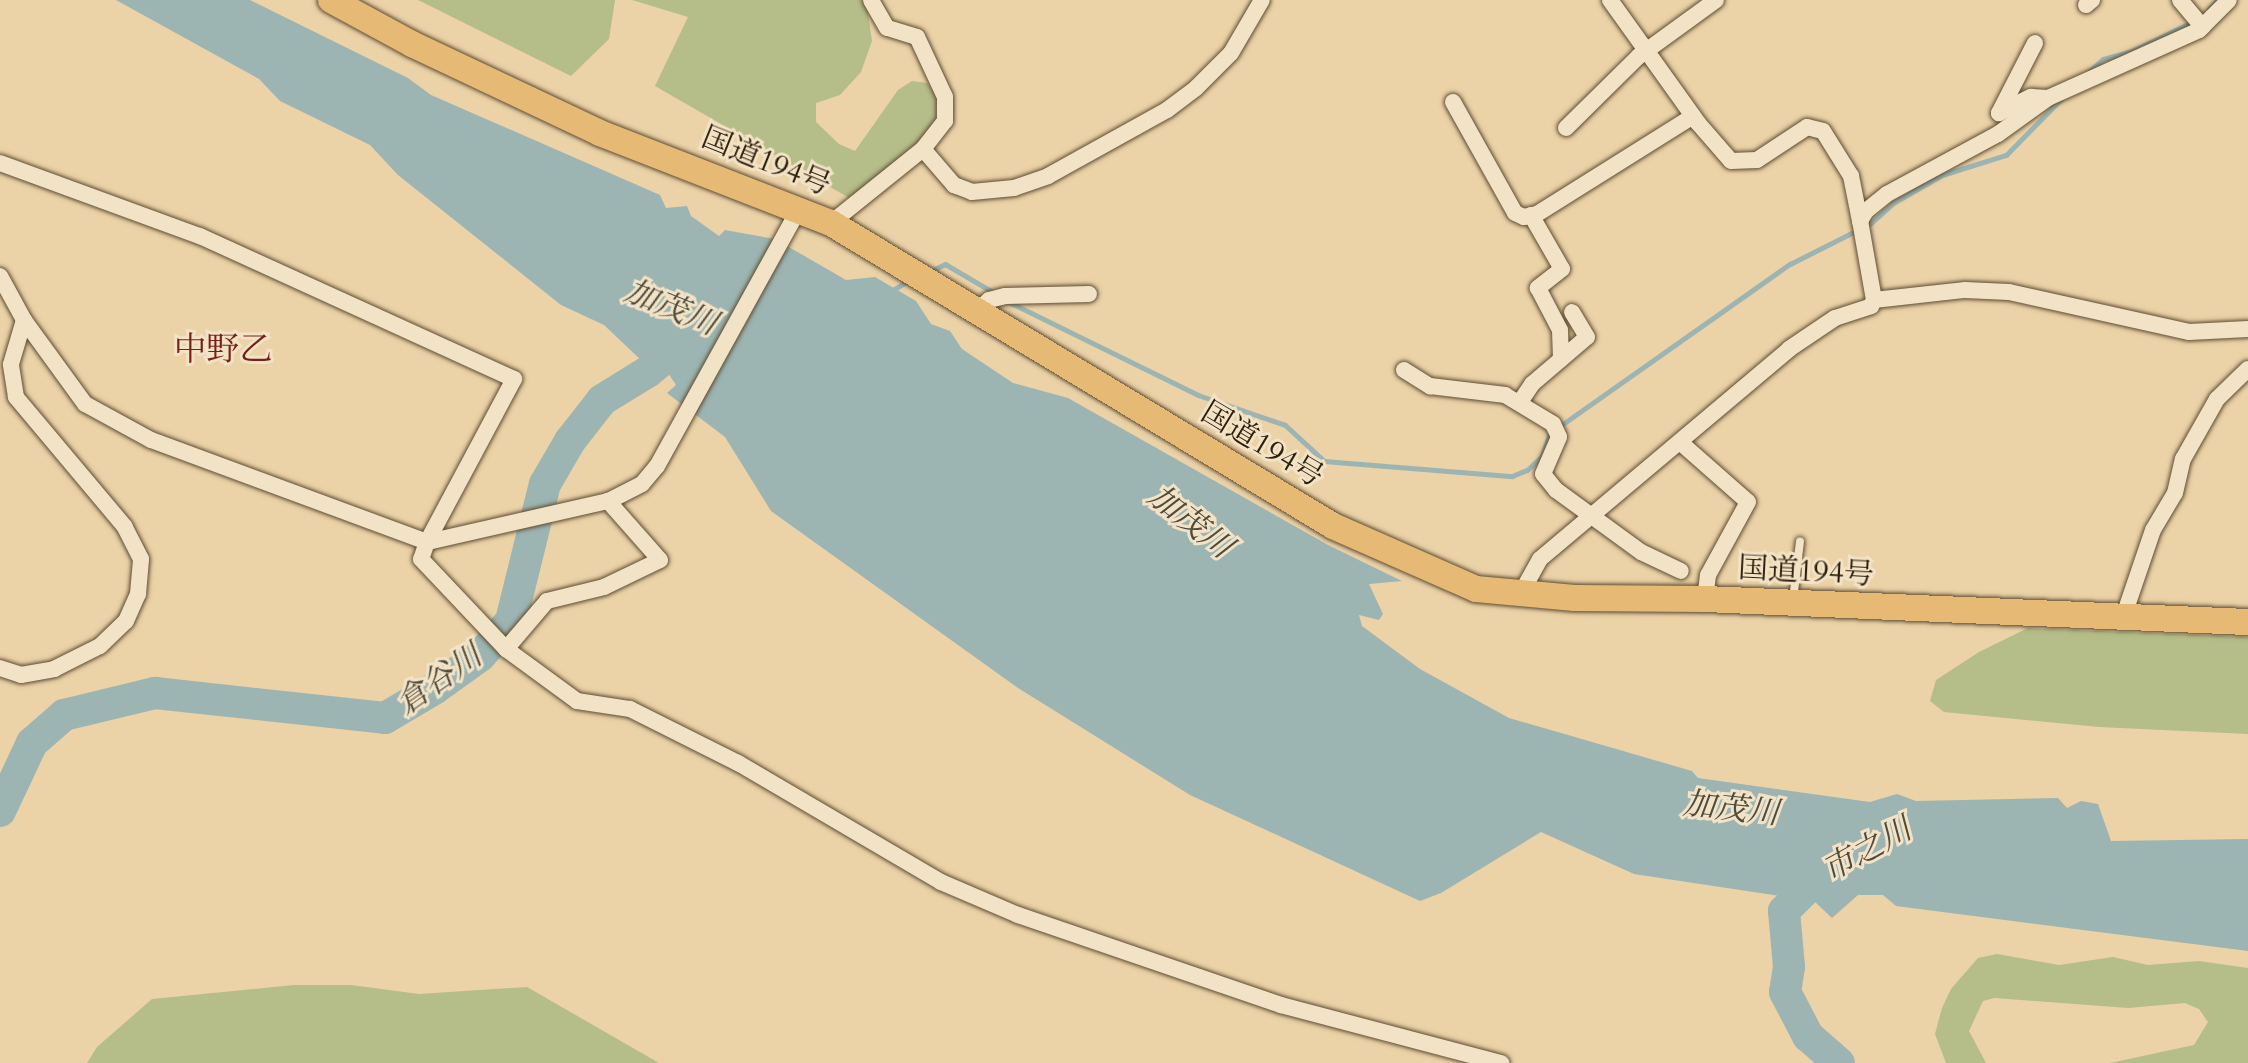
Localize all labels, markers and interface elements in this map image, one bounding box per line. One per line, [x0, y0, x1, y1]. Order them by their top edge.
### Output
street label: 国道194号 [696, 120, 836, 204]
water label: 加茂川 [619, 272, 723, 344]
district label: 中野乙 [174, 330, 272, 370]
street label: 国道194号 [1194, 395, 1330, 495]
water label: 加茂川 [1140, 477, 1240, 567]
street label: 国道194号 [1737, 550, 1875, 594]
water label: 倉谷川 [389, 637, 489, 723]
water label: 加茂川 [1681, 785, 1781, 833]
water label: 市之川 [1816, 810, 1918, 890]

